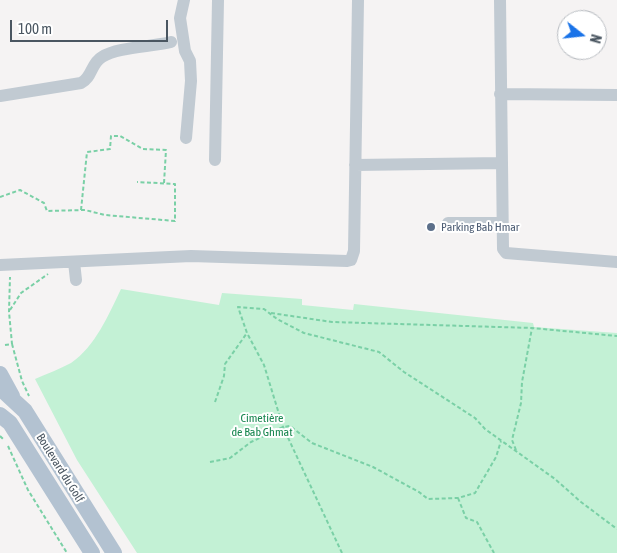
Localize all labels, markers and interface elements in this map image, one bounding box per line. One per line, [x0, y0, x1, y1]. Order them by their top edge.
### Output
scale bar [12, 10, 170, 42]
north arrow [557, 10, 607, 60]
text: 100 m [18, 20, 52, 37]
text: N [587, 33, 604, 45]
place label: Parking Bab Hmar [441, 220, 519, 234]
marker: Parking Bab Hmar [425, 221, 437, 233]
park label: Cimetière de Bab Ghmat [231, 411, 293, 439]
street label: Boulevard du Golf [33, 431, 87, 505]

